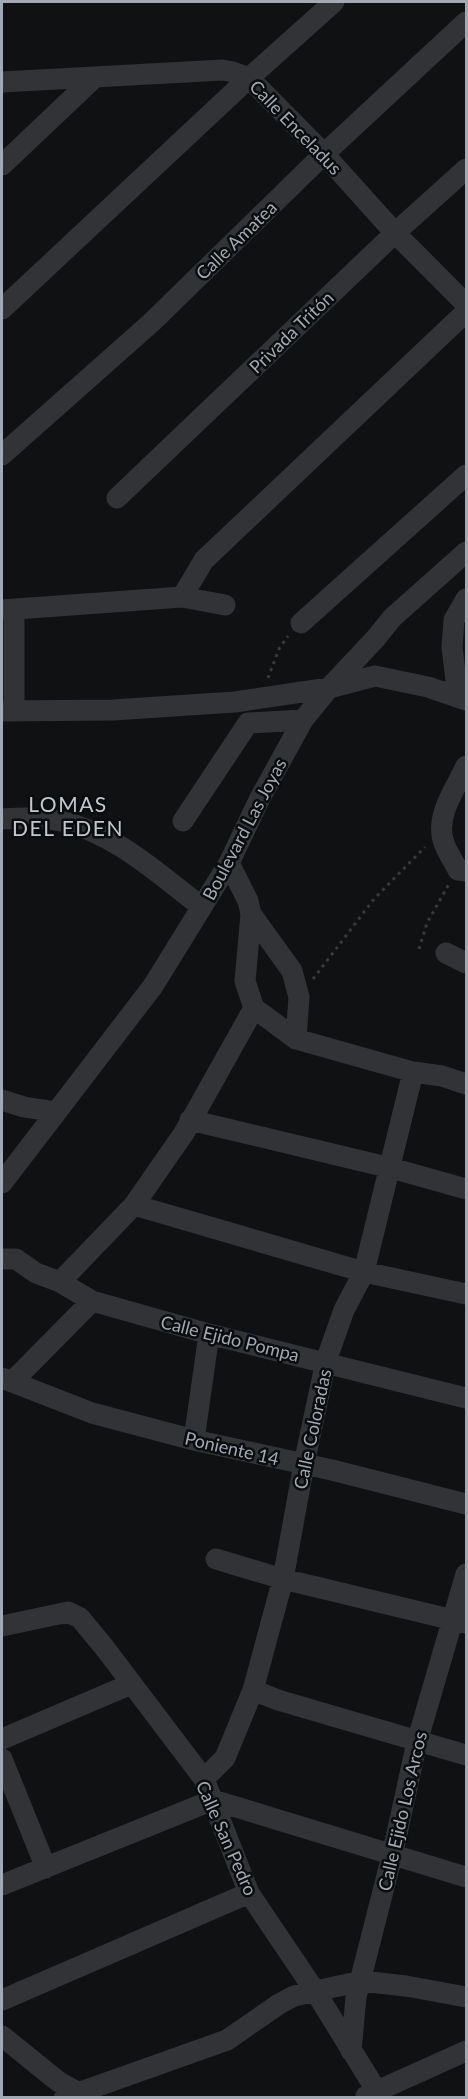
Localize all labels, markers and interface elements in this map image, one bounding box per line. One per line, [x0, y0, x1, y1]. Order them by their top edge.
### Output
street label: Calle Enceladus [245, 75, 347, 179]
street label: Calle Amatea [191, 196, 281, 284]
street label: Privada Tritón [244, 286, 338, 378]
street label: Boulevard Las Joyas [197, 754, 291, 904]
district label: LOMAS DEL EDEN [12, 791, 124, 840]
street label: Calle Ejido Pompa [159, 1310, 301, 1366]
street label: Calle Coloradas [289, 1367, 336, 1491]
street label: Poniente 14 [183, 1427, 281, 1469]
street label: Calle Ejido Los Arcos [373, 1729, 431, 1893]
street label: Calle San Pedro [192, 1777, 262, 1899]

